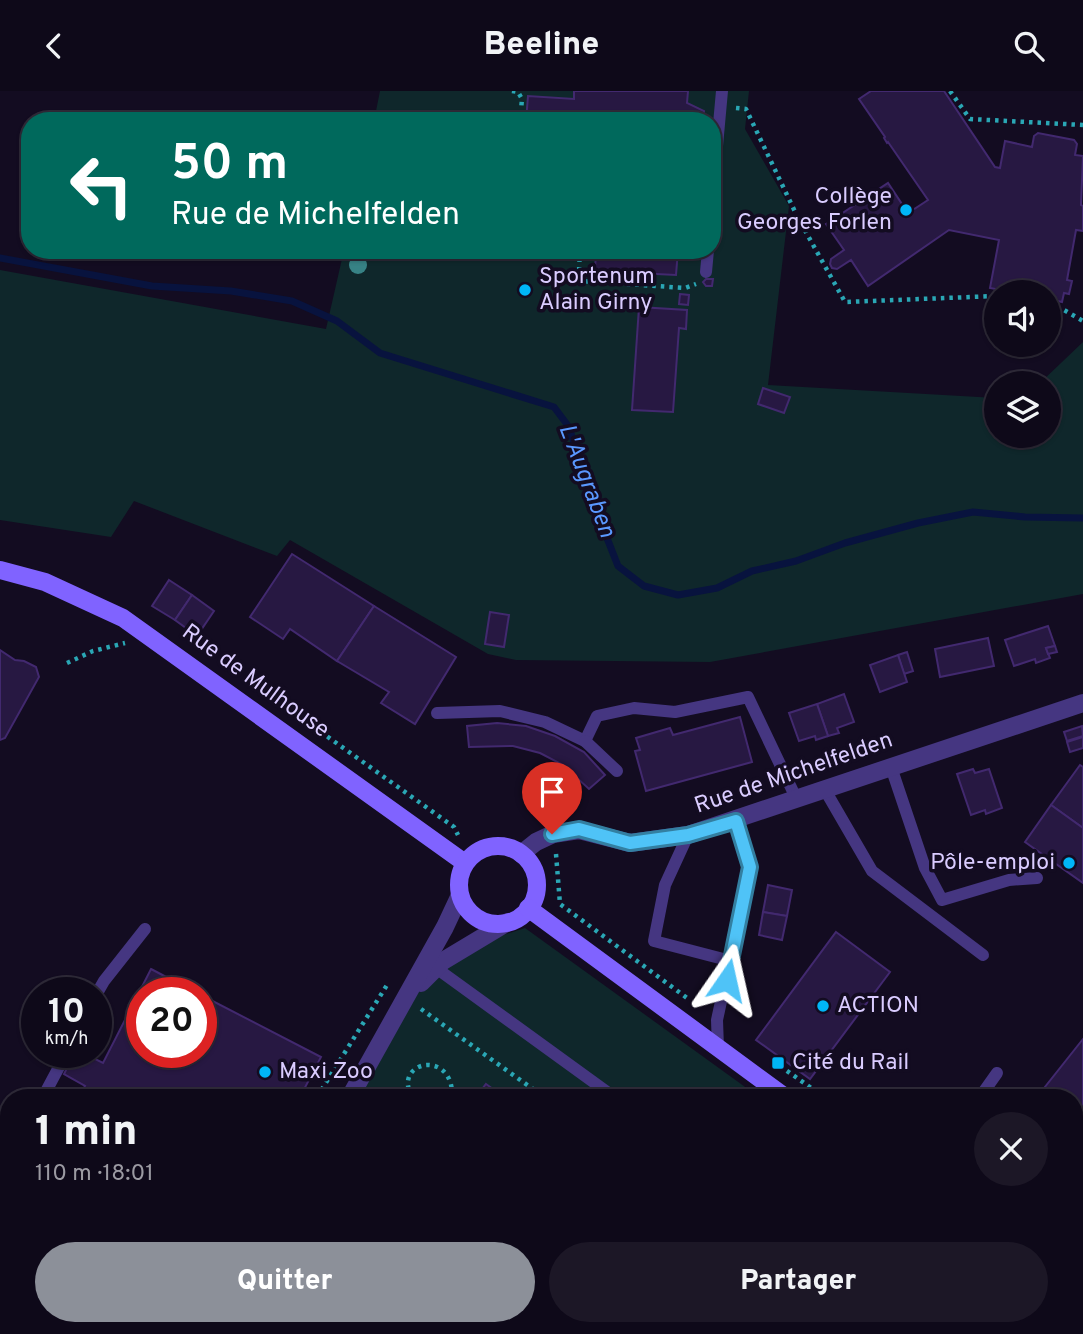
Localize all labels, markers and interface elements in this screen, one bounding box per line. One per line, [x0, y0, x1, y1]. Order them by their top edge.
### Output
text: Beeline [484, 26, 599, 66]
icon: back [35, 27, 73, 65]
icon: search [1010, 27, 1048, 65]
text: 50 m [171, 135, 288, 197]
icon: left [56, 140, 147, 231]
place label: Collège Georges Forlen [737, 183, 892, 238]
text: Rue de Michelfelden [171, 196, 460, 236]
marker: Collège Georges Forlen [898, 202, 914, 218]
place label: Sportenum Alain Girny [539, 263, 655, 318]
map controls [984, 280, 1061, 448]
button: sound [984, 280, 1061, 357]
marker: Sportenum Alain Girny [517, 282, 533, 298]
button: layers [984, 371, 1061, 448]
water label: L'Augraben [551, 420, 621, 542]
street label: Rue de Mulhouse [175, 619, 335, 745]
street label: Rue de Michelfelden [691, 726, 897, 822]
pin [522, 762, 582, 834]
icon: arrive [533, 773, 571, 811]
place label: Pôle-emploi [930, 849, 1055, 878]
marker: Pôle-emploi [1061, 855, 1077, 871]
position arrow [690, 943, 764, 1017]
speed limit sign: 20 [126, 977, 217, 1068]
text: 10 [48, 991, 85, 1035]
place label: ACTION [837, 992, 919, 1021]
marker: ACTION [815, 998, 831, 1014]
text: km/h [45, 1028, 88, 1051]
place label: Cité du Rail [792, 1049, 909, 1078]
marker: Cité du Rail [770, 1055, 786, 1071]
place label: Maxi Zoo [279, 1058, 373, 1087]
marker: Maxi Zoo [257, 1064, 273, 1080]
text: 1 min [35, 1107, 138, 1160]
button: close [974, 1112, 1048, 1186]
text: 110 m · 18:01 [35, 1160, 154, 1189]
button: Quitter [35, 1242, 535, 1322]
button: Partager [549, 1242, 1048, 1322]

